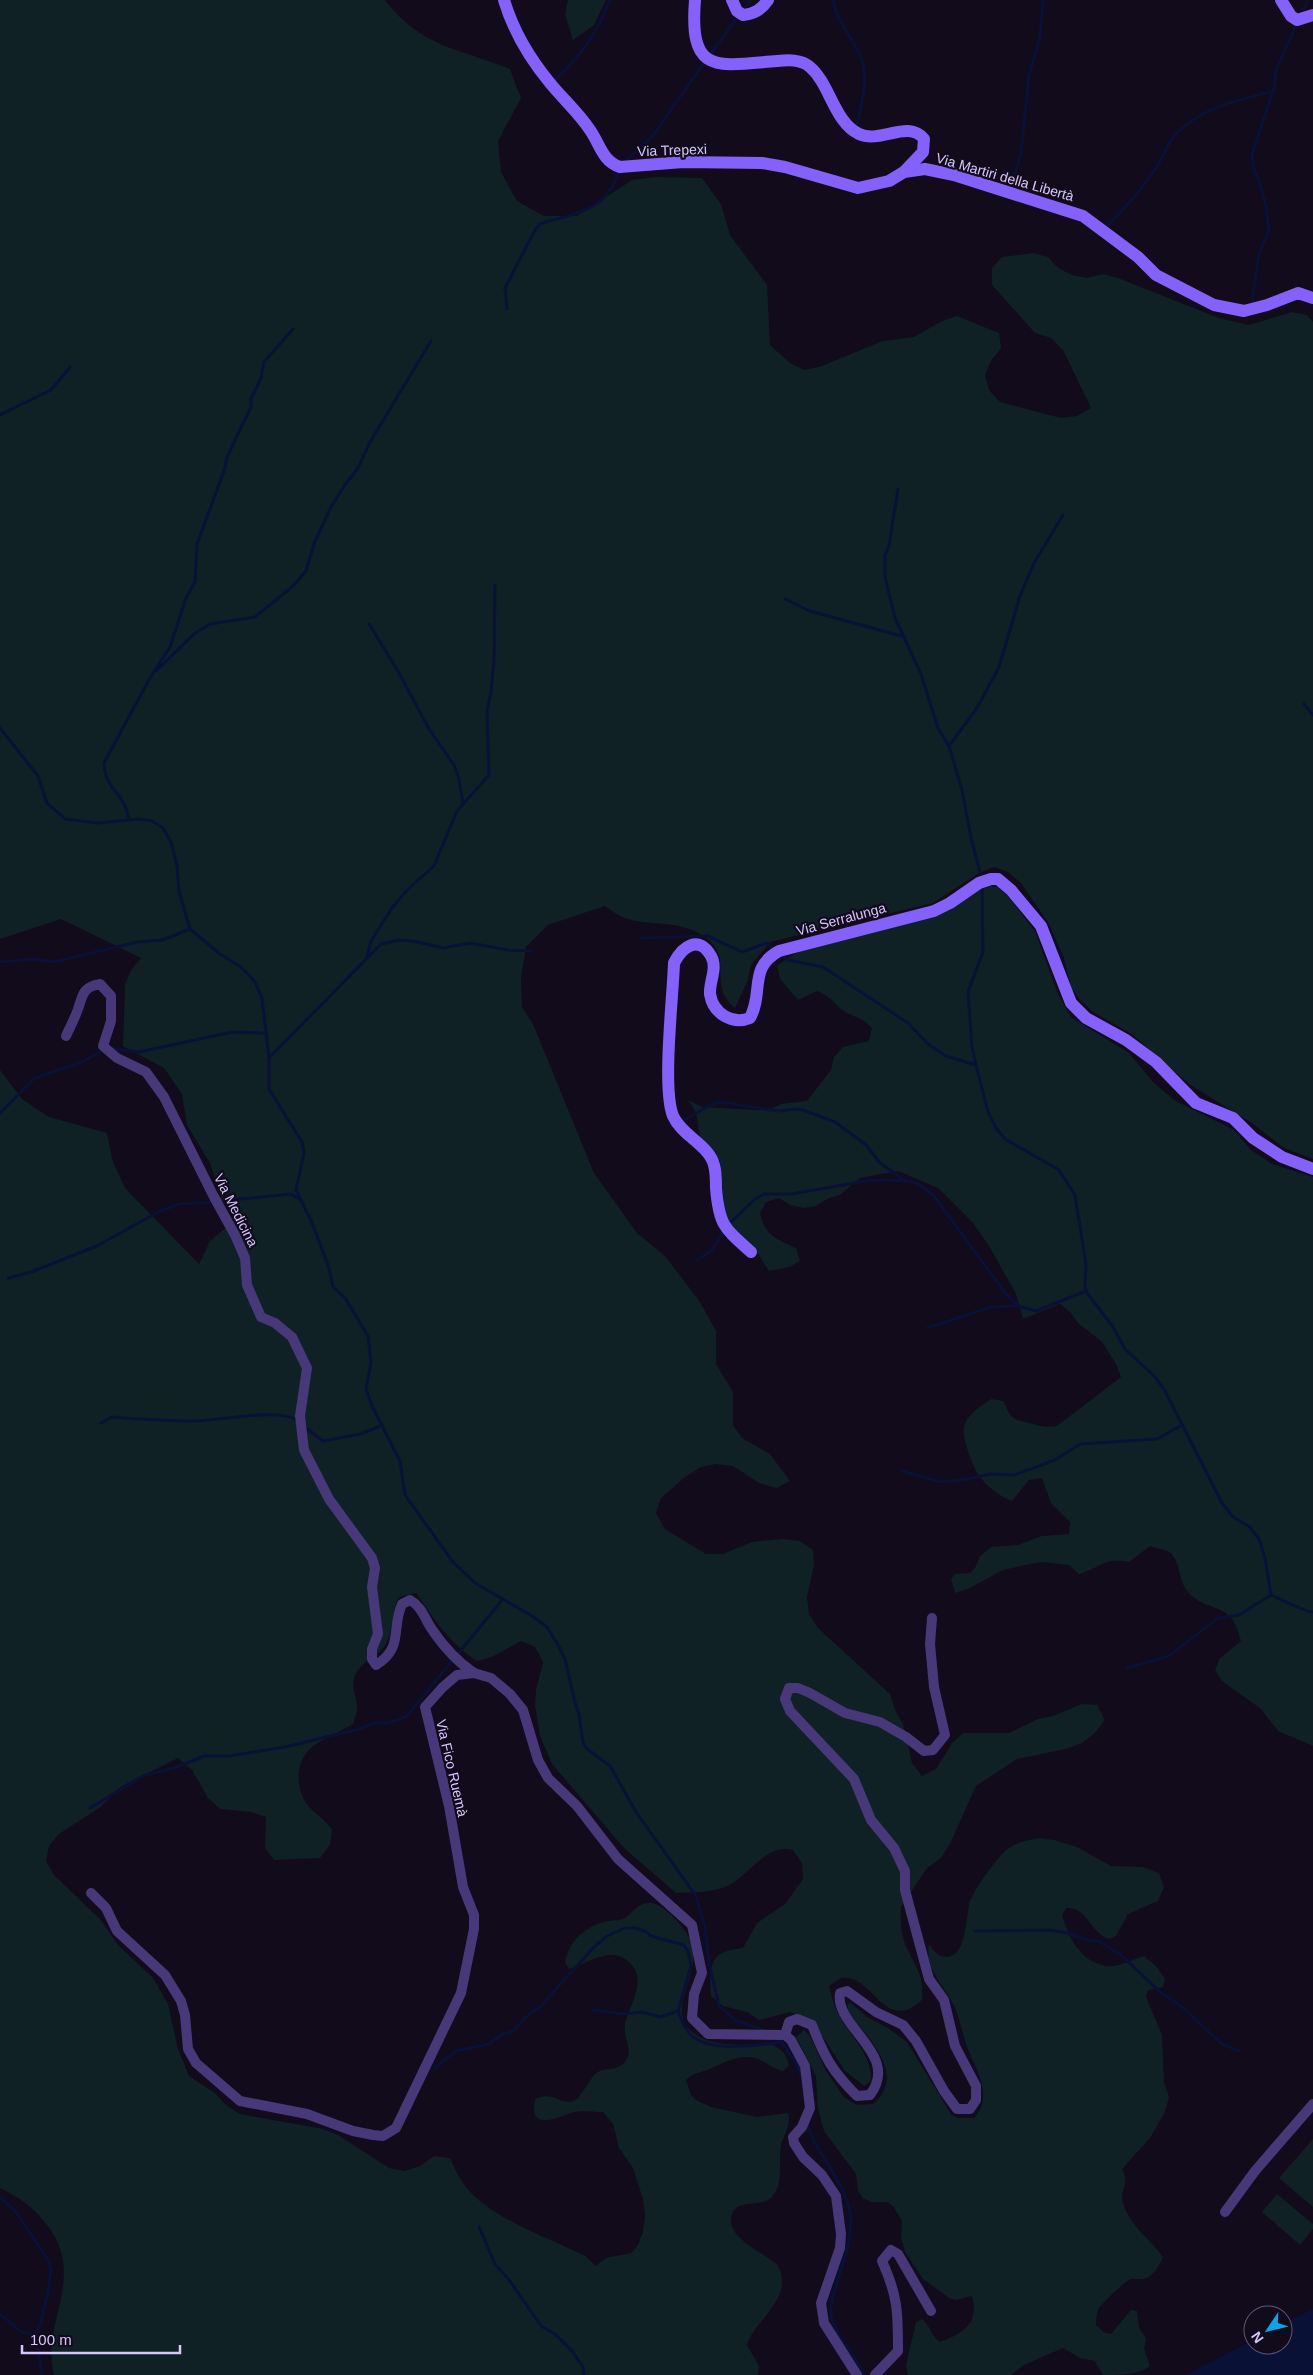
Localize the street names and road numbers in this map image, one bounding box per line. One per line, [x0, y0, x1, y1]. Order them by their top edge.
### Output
street label: Via Trepexi [637, 141, 707, 159]
street label: Via Martiri della Libertà [934, 150, 1076, 204]
street label: Via Serralunga [794, 899, 888, 939]
street label: Via Medicina [211, 1171, 261, 1249]
street label: Via Fico Ruemà [433, 1718, 471, 1818]

